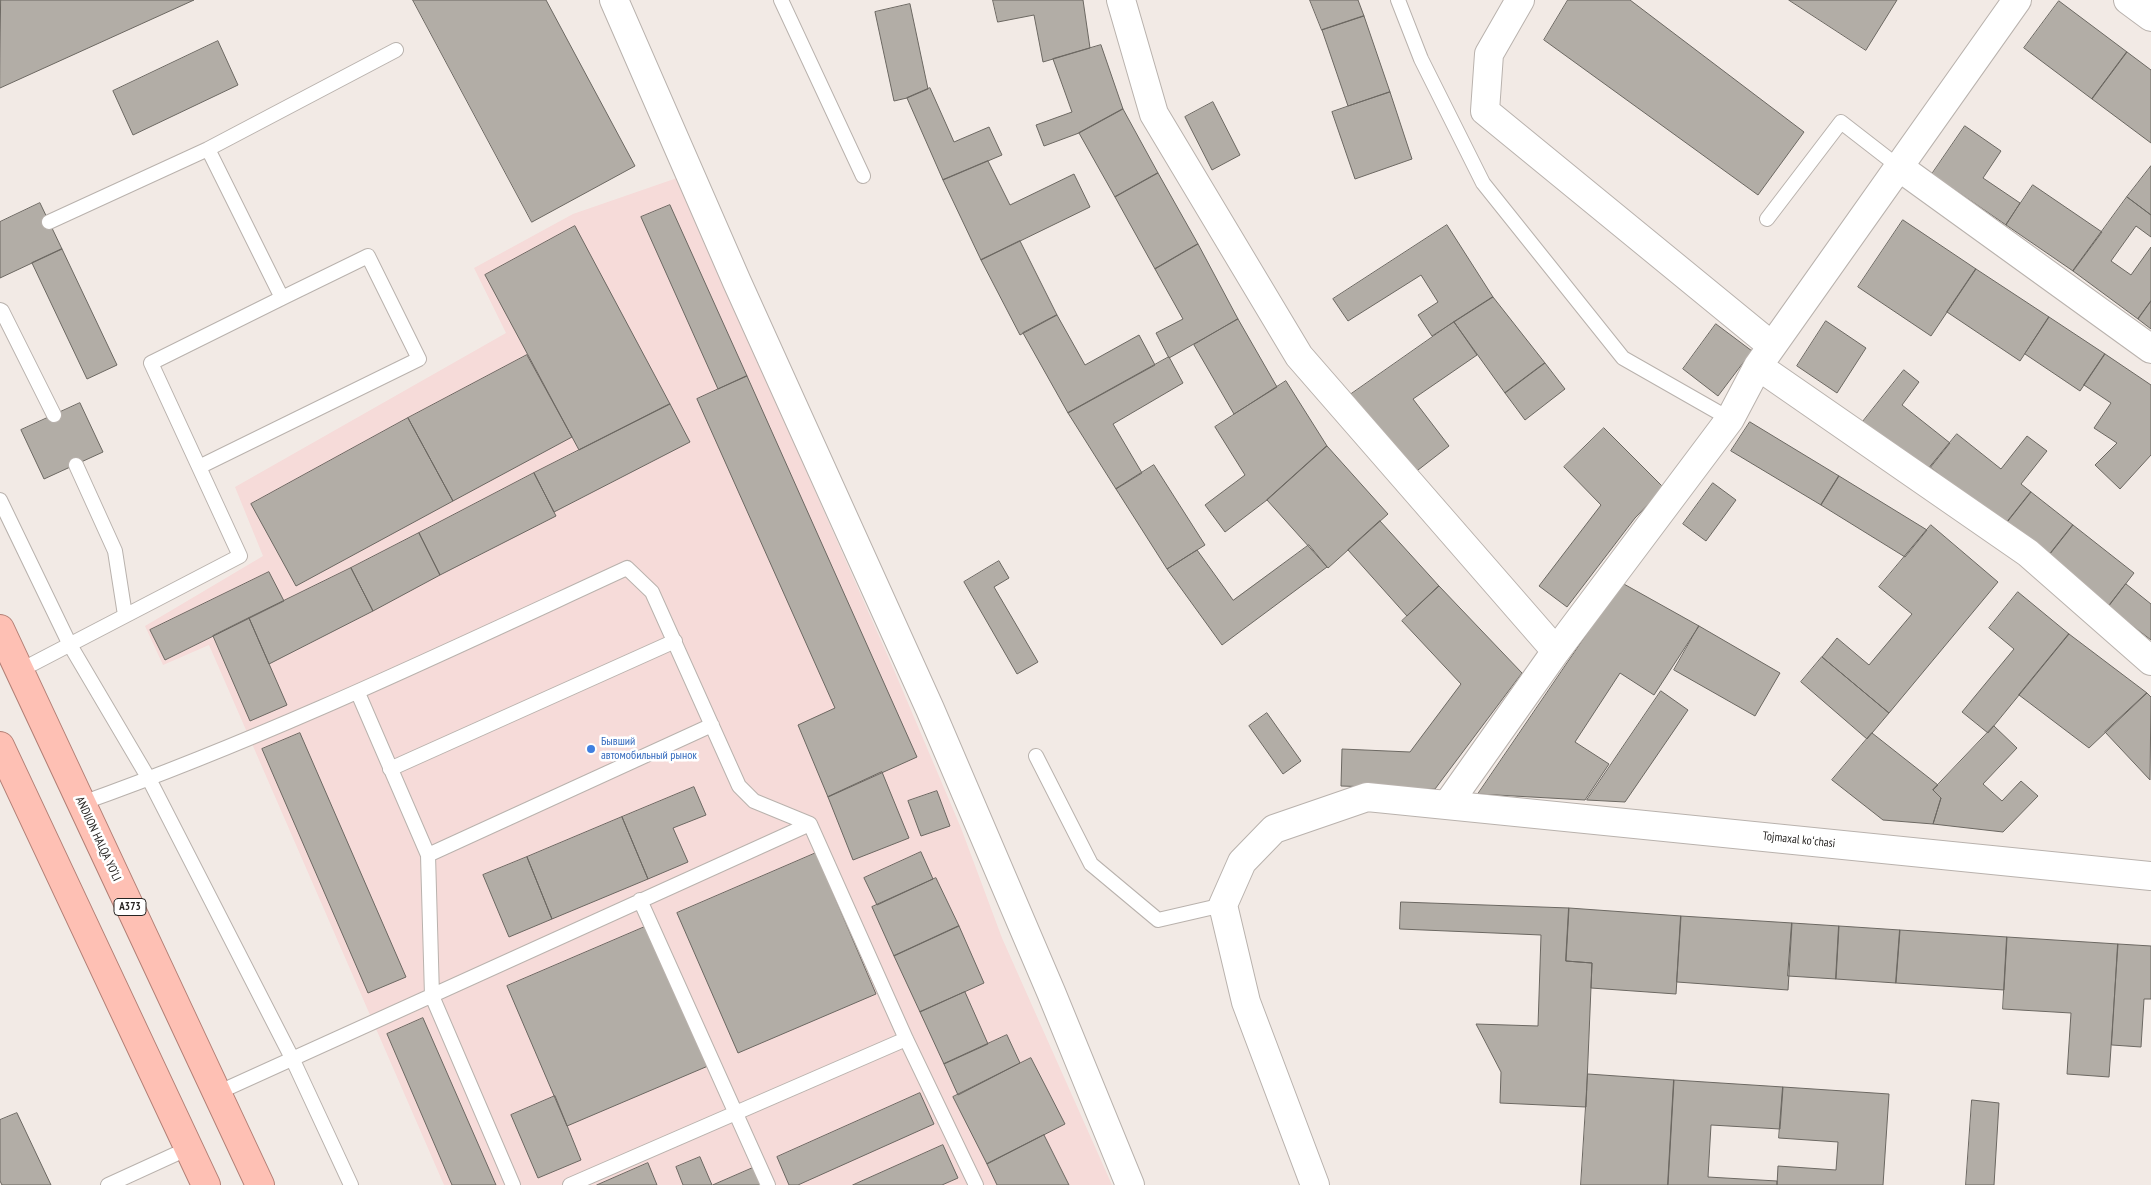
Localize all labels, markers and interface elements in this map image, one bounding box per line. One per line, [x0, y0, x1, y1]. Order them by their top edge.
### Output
place label: Бывший автомобильный рынок [601, 735, 697, 763]
marker: Бывший автомобильный рынок [585, 743, 597, 755]
street label: ANDIJON HALQA YO‘LI [72, 794, 124, 884]
street label: Tojmaxal koʻchasi [1762, 829, 1836, 851]
road number: A373 [114, 899, 146, 916]

